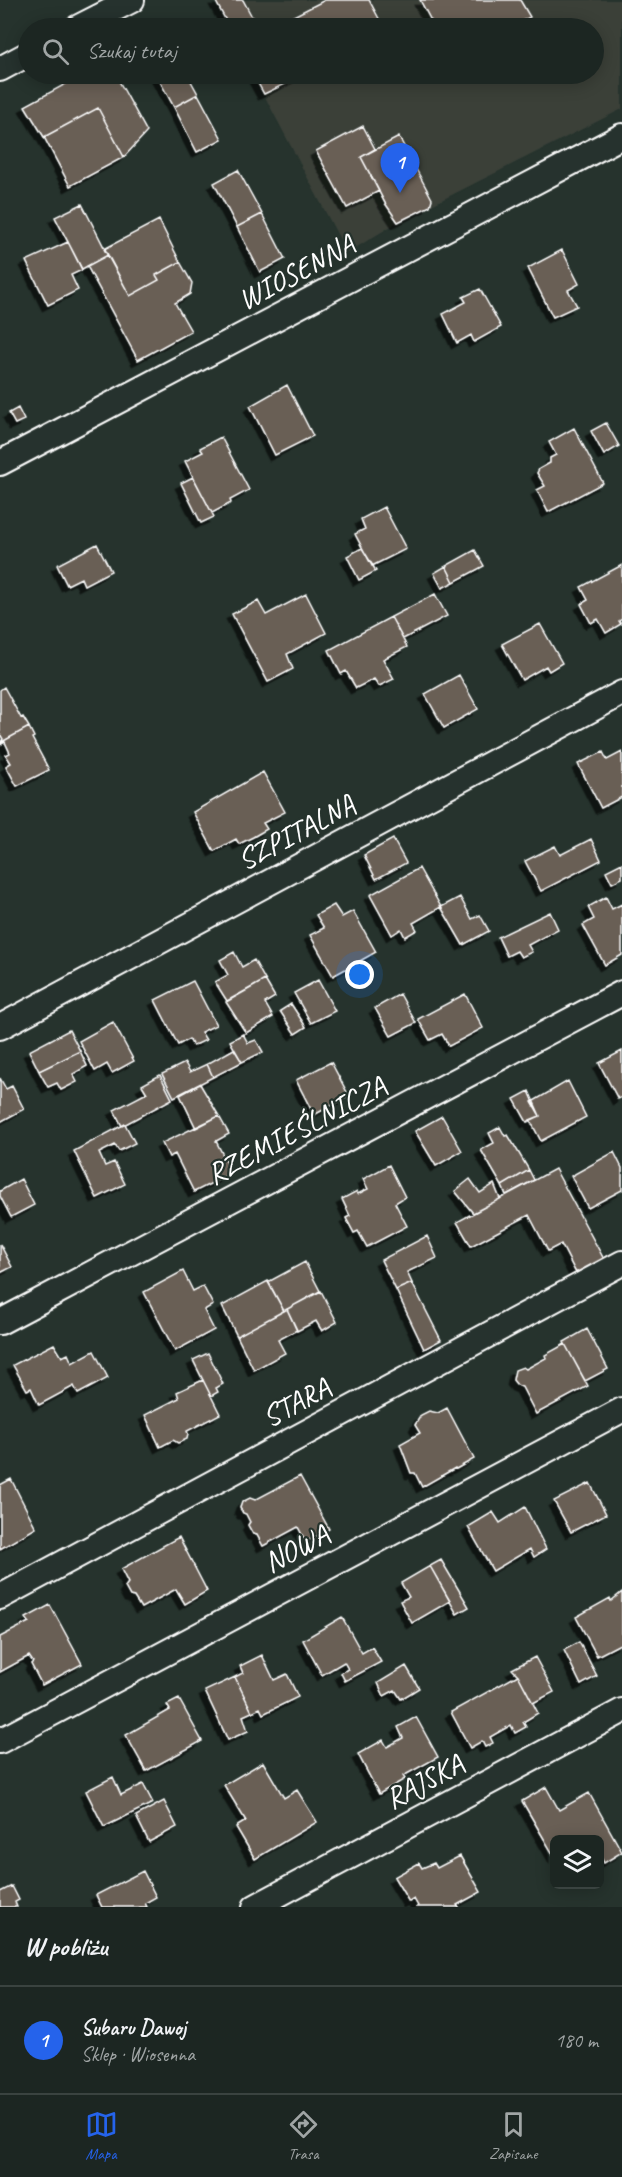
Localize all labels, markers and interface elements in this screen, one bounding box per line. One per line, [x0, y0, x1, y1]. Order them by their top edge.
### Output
search box [18, 18, 604, 84]
icon: search [39, 35, 72, 68]
text: Szukaj tutaj [87, 37, 177, 65]
pin: 1 [380, 144, 420, 193]
street label: WIOSENNA [231, 225, 363, 319]
street label: SZPITALNA [231, 785, 362, 879]
your location [345, 960, 374, 989]
street label: RZEMIEŚLNICZA [200, 1066, 393, 1193]
street label: STARA [255, 1368, 337, 1436]
street label: NOWA [257, 1515, 336, 1581]
street label: RAJSKA [378, 1744, 471, 1817]
map controls [550, 1835, 604, 1889]
button: layers [550, 1835, 604, 1889]
text: W pobliżu [24, 1930, 107, 1963]
text: Subaru Dawoj [81, 2014, 186, 2042]
text: 1 [39, 2028, 48, 2053]
text: 180 m [555, 2028, 598, 2053]
text: Sklep · Wiosenna [81, 2042, 195, 2067]
tab: Mapa [85, 2108, 118, 2164]
tab: Trasa [287, 2108, 320, 2164]
tab: Zapisane [489, 2108, 537, 2164]

